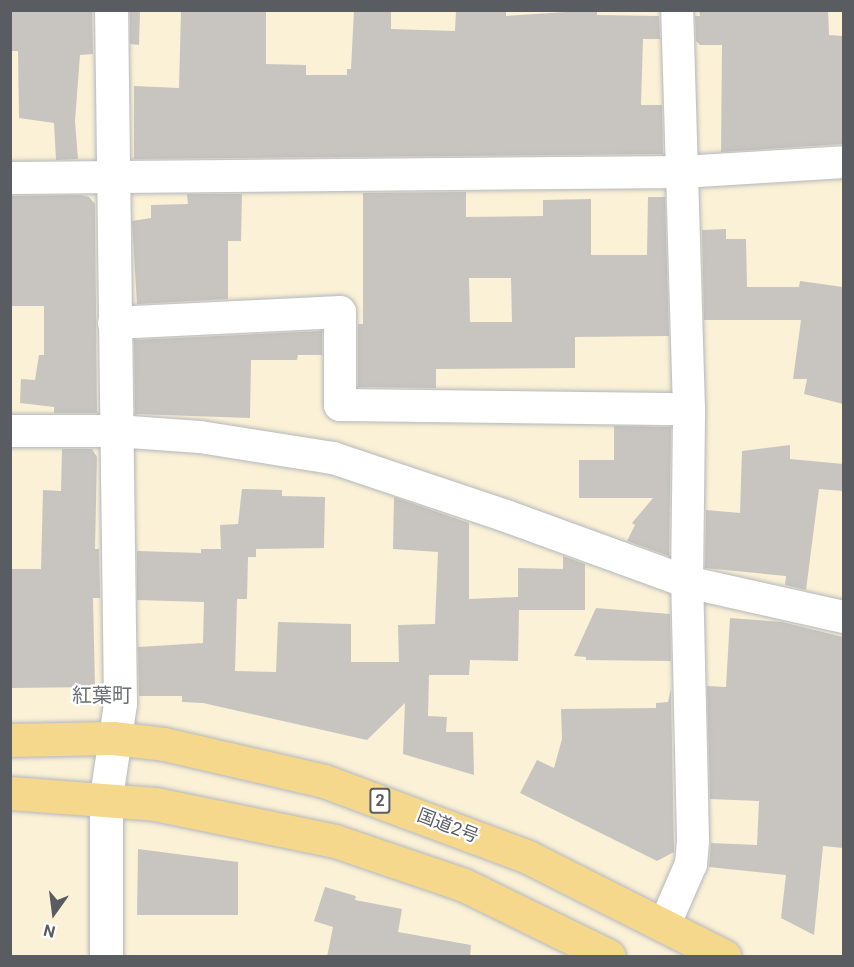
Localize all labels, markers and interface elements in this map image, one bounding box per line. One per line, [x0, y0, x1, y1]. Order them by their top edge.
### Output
district label: 紅葉町 [72, 683, 132, 707]
road number: 2 [368, 788, 392, 814]
street label: 国道2号 [414, 804, 482, 848]
north arrow [24, 883, 84, 943]
text: N [42, 920, 57, 942]

